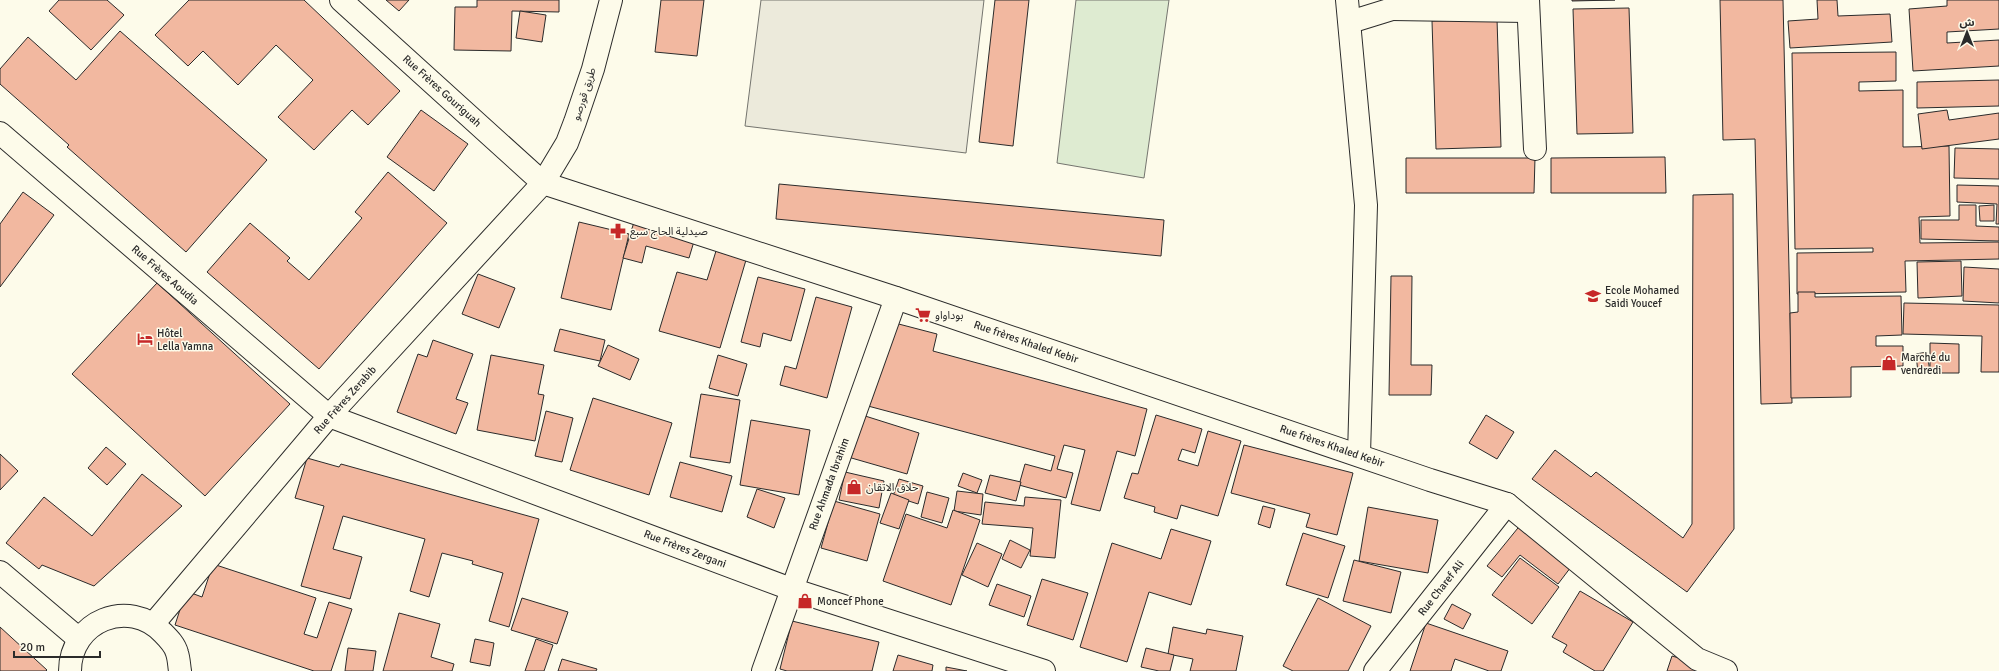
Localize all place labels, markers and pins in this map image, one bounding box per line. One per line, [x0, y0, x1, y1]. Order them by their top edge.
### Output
pharmacy icon: صيدلية الحاج سبع [609, 222, 627, 240]
place label: صيدلية الحاج سبع [630, 225, 708, 239]
place label: Ecole Mohamed Saidi Youcef [1605, 284, 1679, 310]
school or university icon: Ecole Mohamed Saidi Youcef [1584, 287, 1602, 305]
supermarket icon: بوداواو [914, 306, 932, 324]
place label: بوداواو [935, 309, 964, 322]
place label: Hôtel Lella Yamna [157, 327, 214, 353]
hotel icon: Hôtel Lella Yamna [136, 330, 154, 348]
place label: Marché du vendredi [1901, 351, 1950, 377]
shop icon: Marché du vendredi [1880, 354, 1898, 372]
shop icon: حلاق الاتقان [845, 478, 863, 496]
place label: حلاق الاتقان [866, 481, 919, 494]
shop icon: Moncef Phone [796, 592, 814, 610]
place label: Moncef Phone [817, 595, 884, 608]

